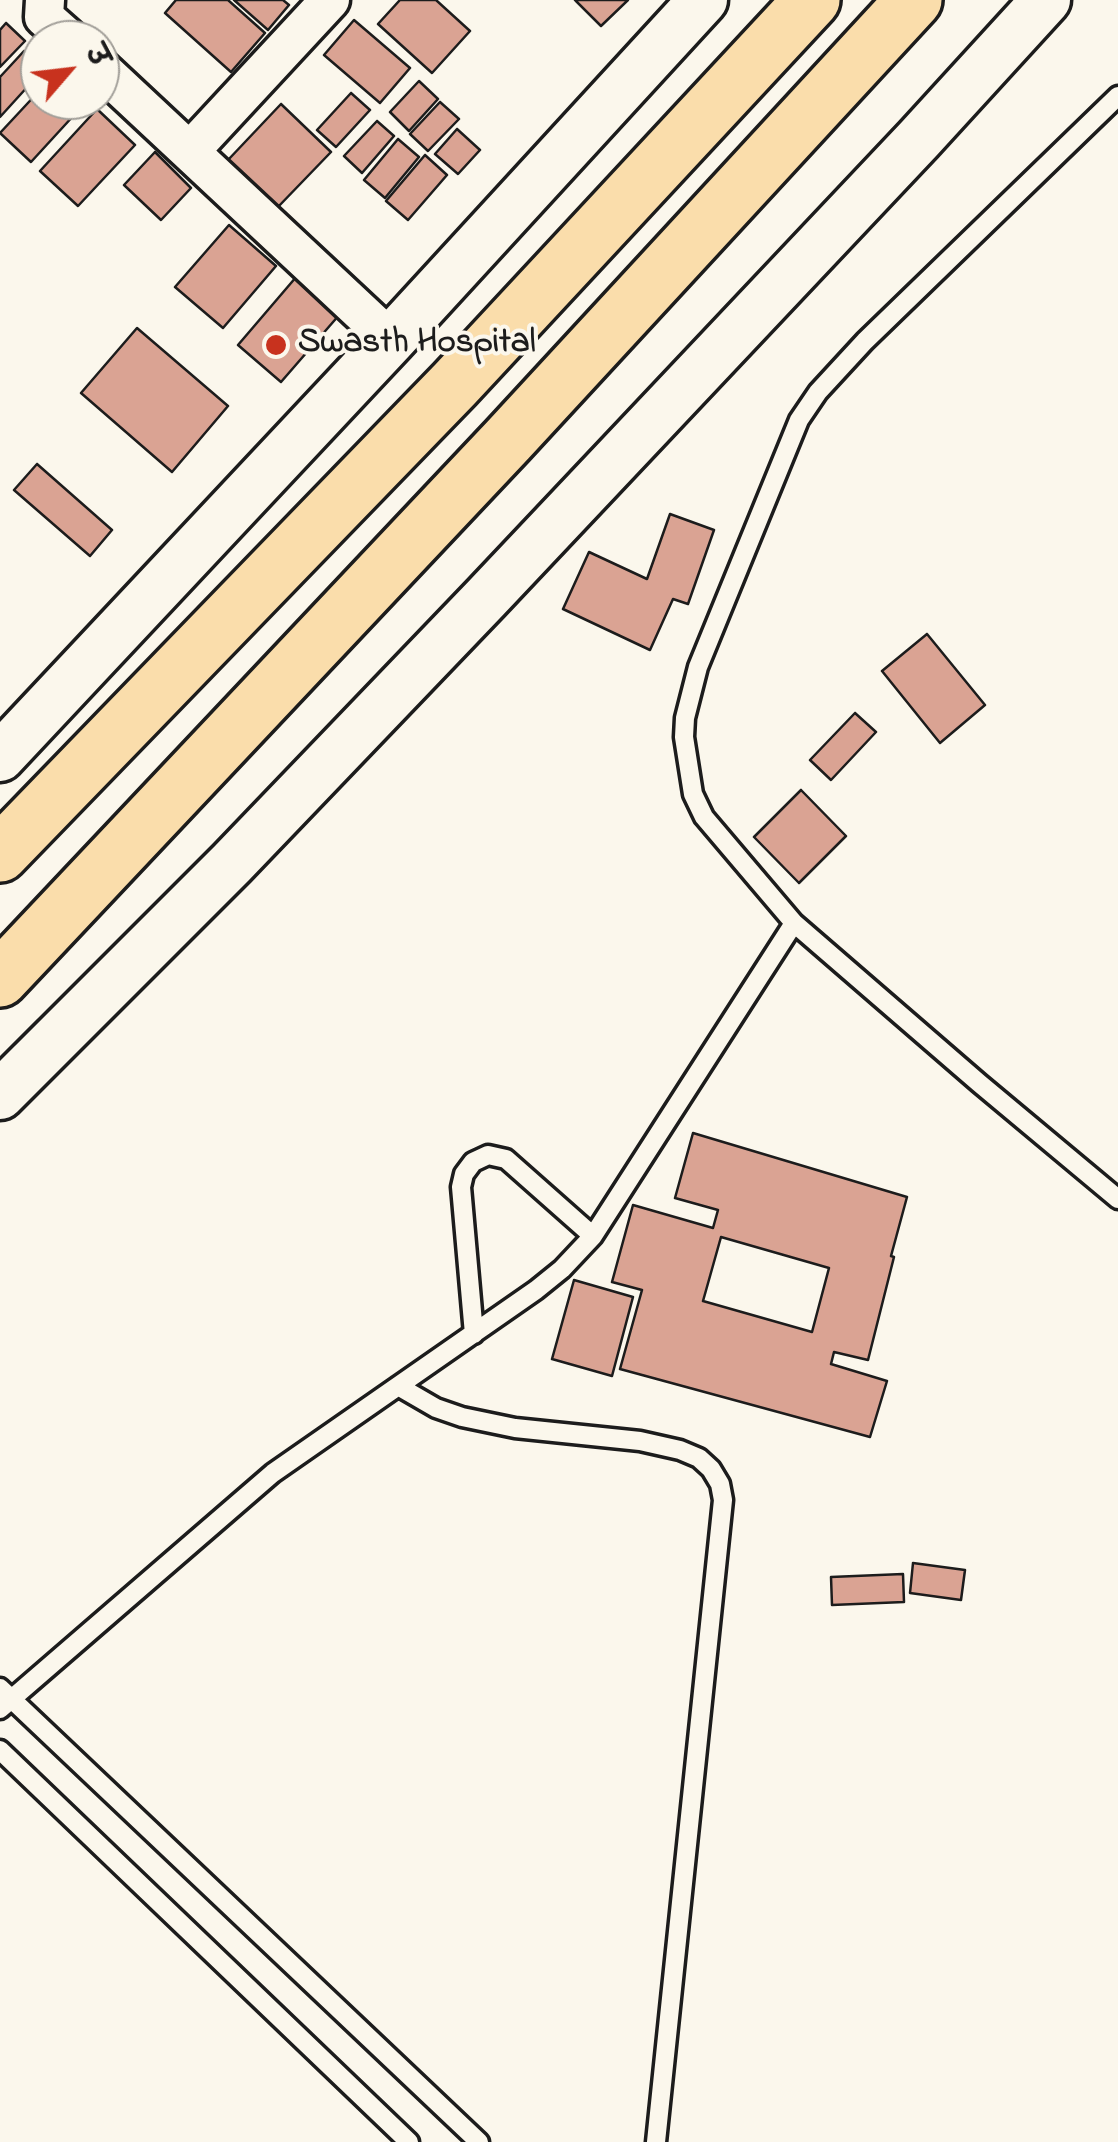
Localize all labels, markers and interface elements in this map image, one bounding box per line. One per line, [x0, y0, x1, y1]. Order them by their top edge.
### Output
north arrow [20, 20, 120, 120]
text: उ [73, 39, 118, 74]
place label: Swasth Hospital [298, 324, 536, 366]
marker: Swasth Hospital [263, 332, 289, 358]

